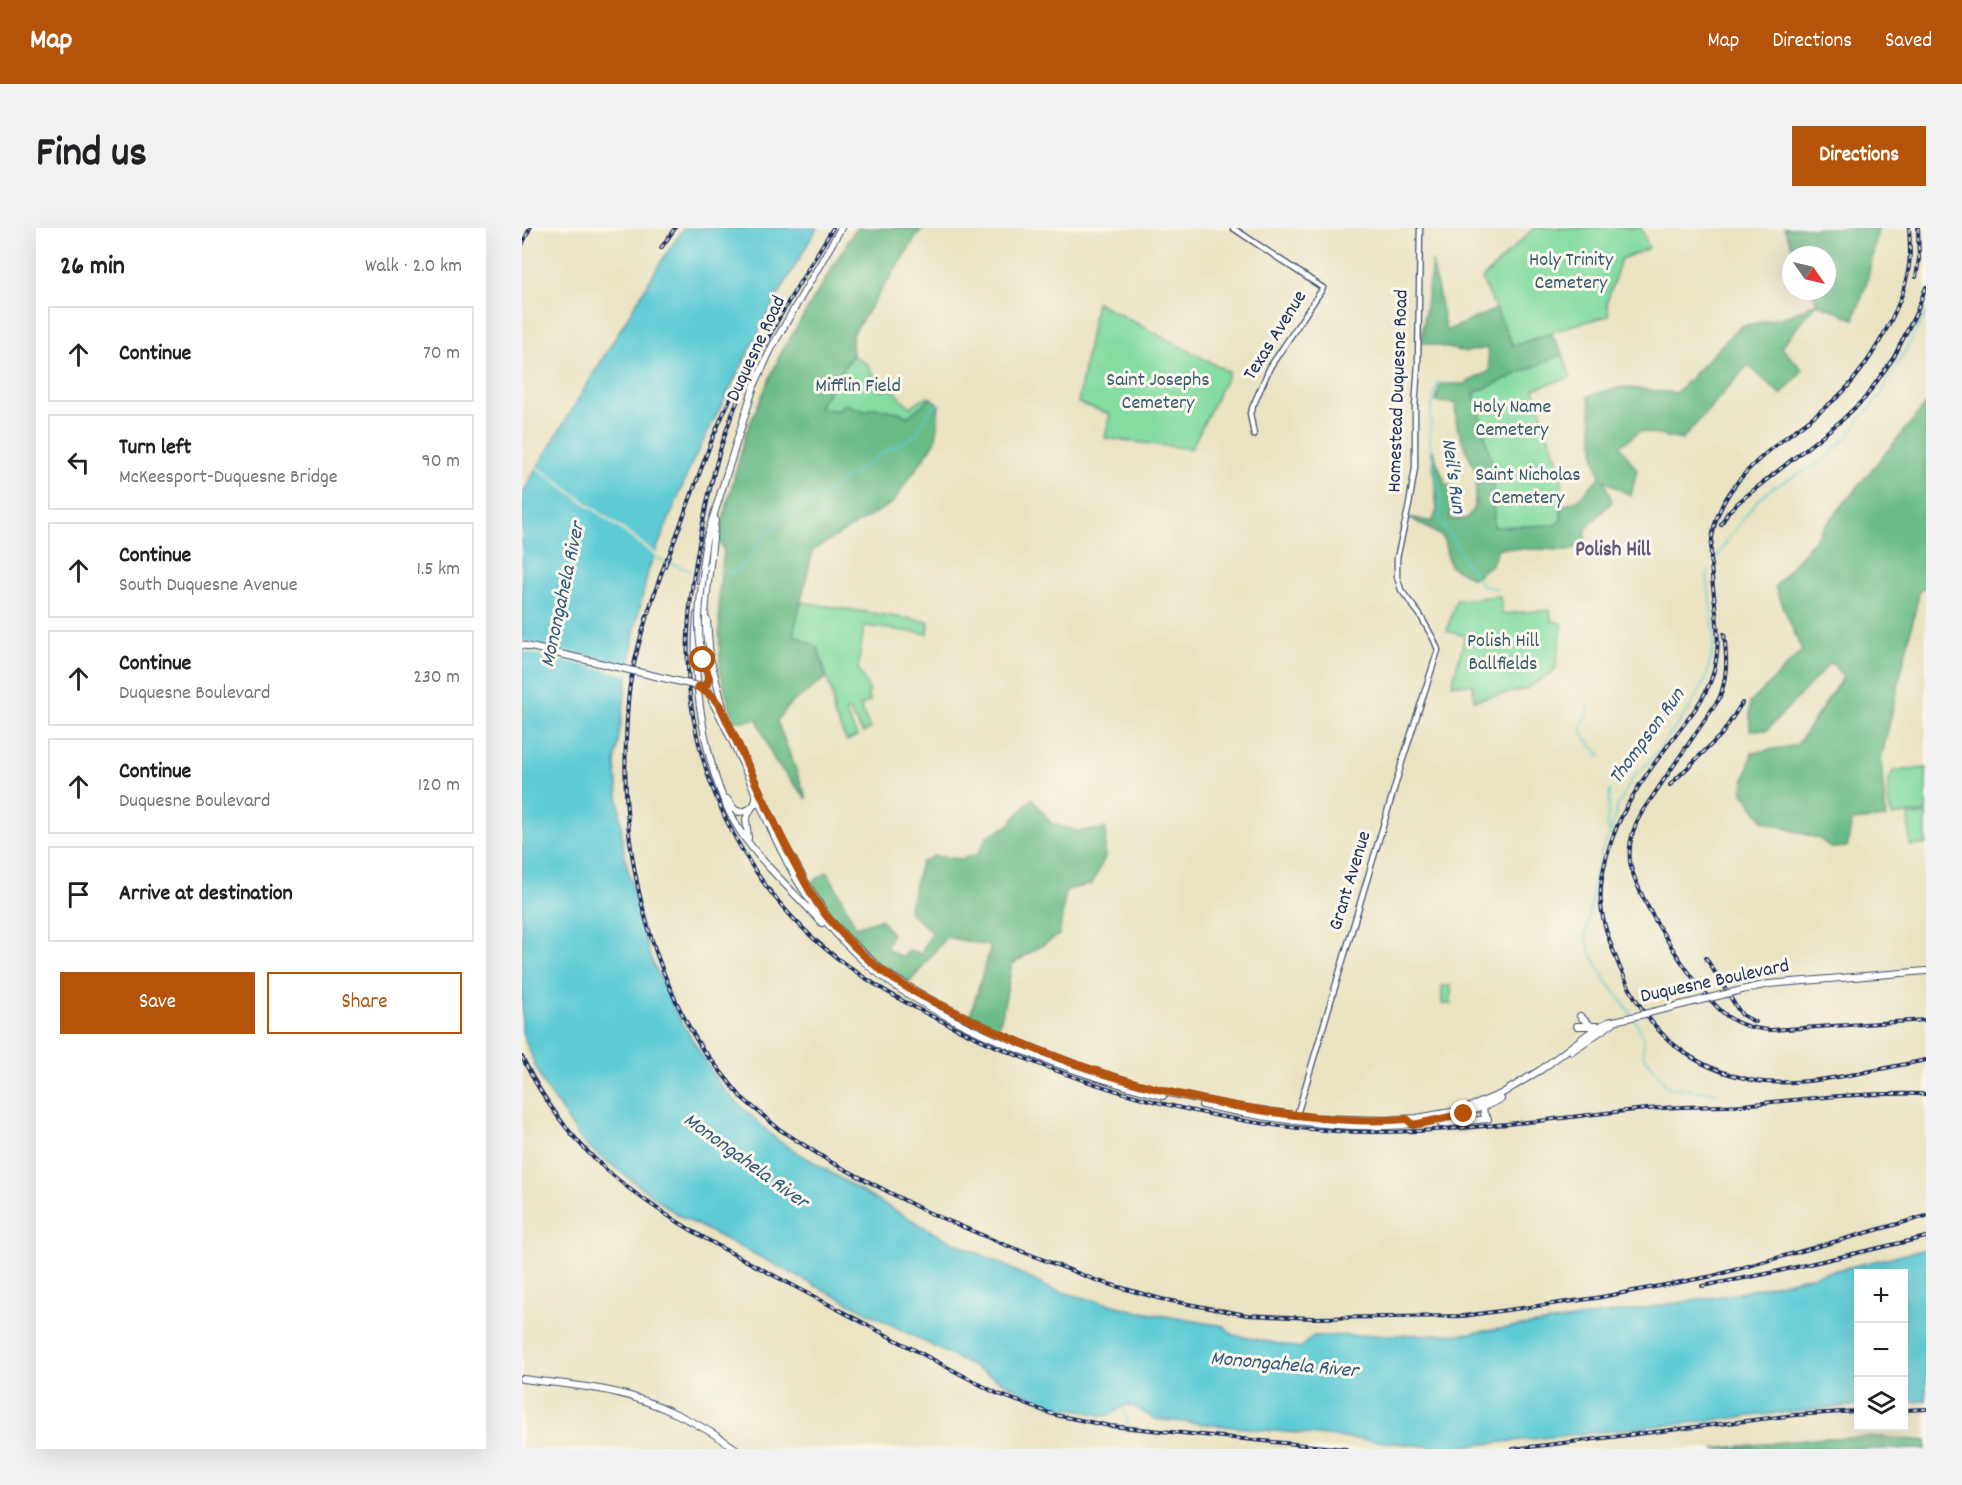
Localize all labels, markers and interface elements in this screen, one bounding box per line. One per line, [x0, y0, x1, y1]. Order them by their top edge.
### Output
text: Map [30, 22, 72, 62]
text: Map [1708, 27, 1739, 57]
text: Directions [1772, 27, 1852, 57]
text: Saved [1885, 27, 1932, 57]
text: Find us [36, 126, 147, 186]
button: Directions [1792, 126, 1926, 186]
north arrow [1782, 246, 1836, 300]
park label: Holy Trinity Cemetery [1529, 247, 1614, 298]
text: 26 min [60, 249, 125, 286]
text: Walk · 2.0 km [365, 253, 462, 281]
street label: Texas Avenue [1237, 285, 1315, 386]
street label: Homestead Duquesne Road [1381, 289, 1417, 493]
street label: Duquesne Road [720, 292, 794, 406]
icon: ahead [62, 338, 95, 371]
text: Continue [119, 339, 191, 370]
text: 70 m [423, 340, 460, 368]
park label: Saint Josephs Cemetery [1106, 367, 1210, 418]
park label: Mifflin Field [815, 373, 901, 401]
park label: Holy Name Cemetery [1473, 394, 1551, 445]
text: Turn left [119, 433, 191, 464]
water label: Neil's Run [1432, 437, 1472, 517]
icon: left [62, 446, 95, 479]
text: 90 m [422, 448, 460, 476]
park label: Saint Nicholas Cemetery [1475, 462, 1581, 513]
text: McKeesport-Duquesne Bridge [119, 464, 338, 492]
water label: Monongahela River [534, 517, 594, 670]
district label: Polish Hill [1575, 536, 1652, 566]
text: Continue [119, 541, 191, 572]
icon: ahead [62, 554, 95, 587]
text: 1.5 km [417, 556, 460, 584]
text: South Duquesne Avenue [119, 572, 297, 600]
park label: Polish Hill Ballfields [1467, 628, 1539, 679]
route start [689, 646, 715, 672]
text: Continue [119, 649, 191, 680]
icon: ahead [62, 662, 95, 695]
text: 230 m [413, 664, 460, 692]
text: Duquesne Boulevard [119, 680, 270, 708]
water label: Thompson Run [1603, 681, 1694, 792]
text: Continue [119, 757, 191, 788]
icon: ahead [62, 770, 95, 803]
text: 120 m [418, 772, 460, 800]
text: Duquesne Boulevard [119, 788, 270, 816]
street label: Grant Avenue [1323, 828, 1379, 934]
icon: arrive [62, 878, 95, 911]
text: Arrive at destination [119, 879, 293, 910]
street label: Duquesne Boulevard [1638, 953, 1792, 1011]
button: Save [60, 972, 255, 1034]
button: Share [267, 972, 462, 1034]
route end [1450, 1100, 1476, 1126]
water label: Monongahela River [676, 1106, 815, 1219]
map controls [1854, 1269, 1908, 1431]
button: + [1854, 1269, 1908, 1323]
button: − [1854, 1323, 1908, 1377]
water label: Monongahela River [1209, 1345, 1361, 1388]
button: layers [1854, 1377, 1908, 1431]

